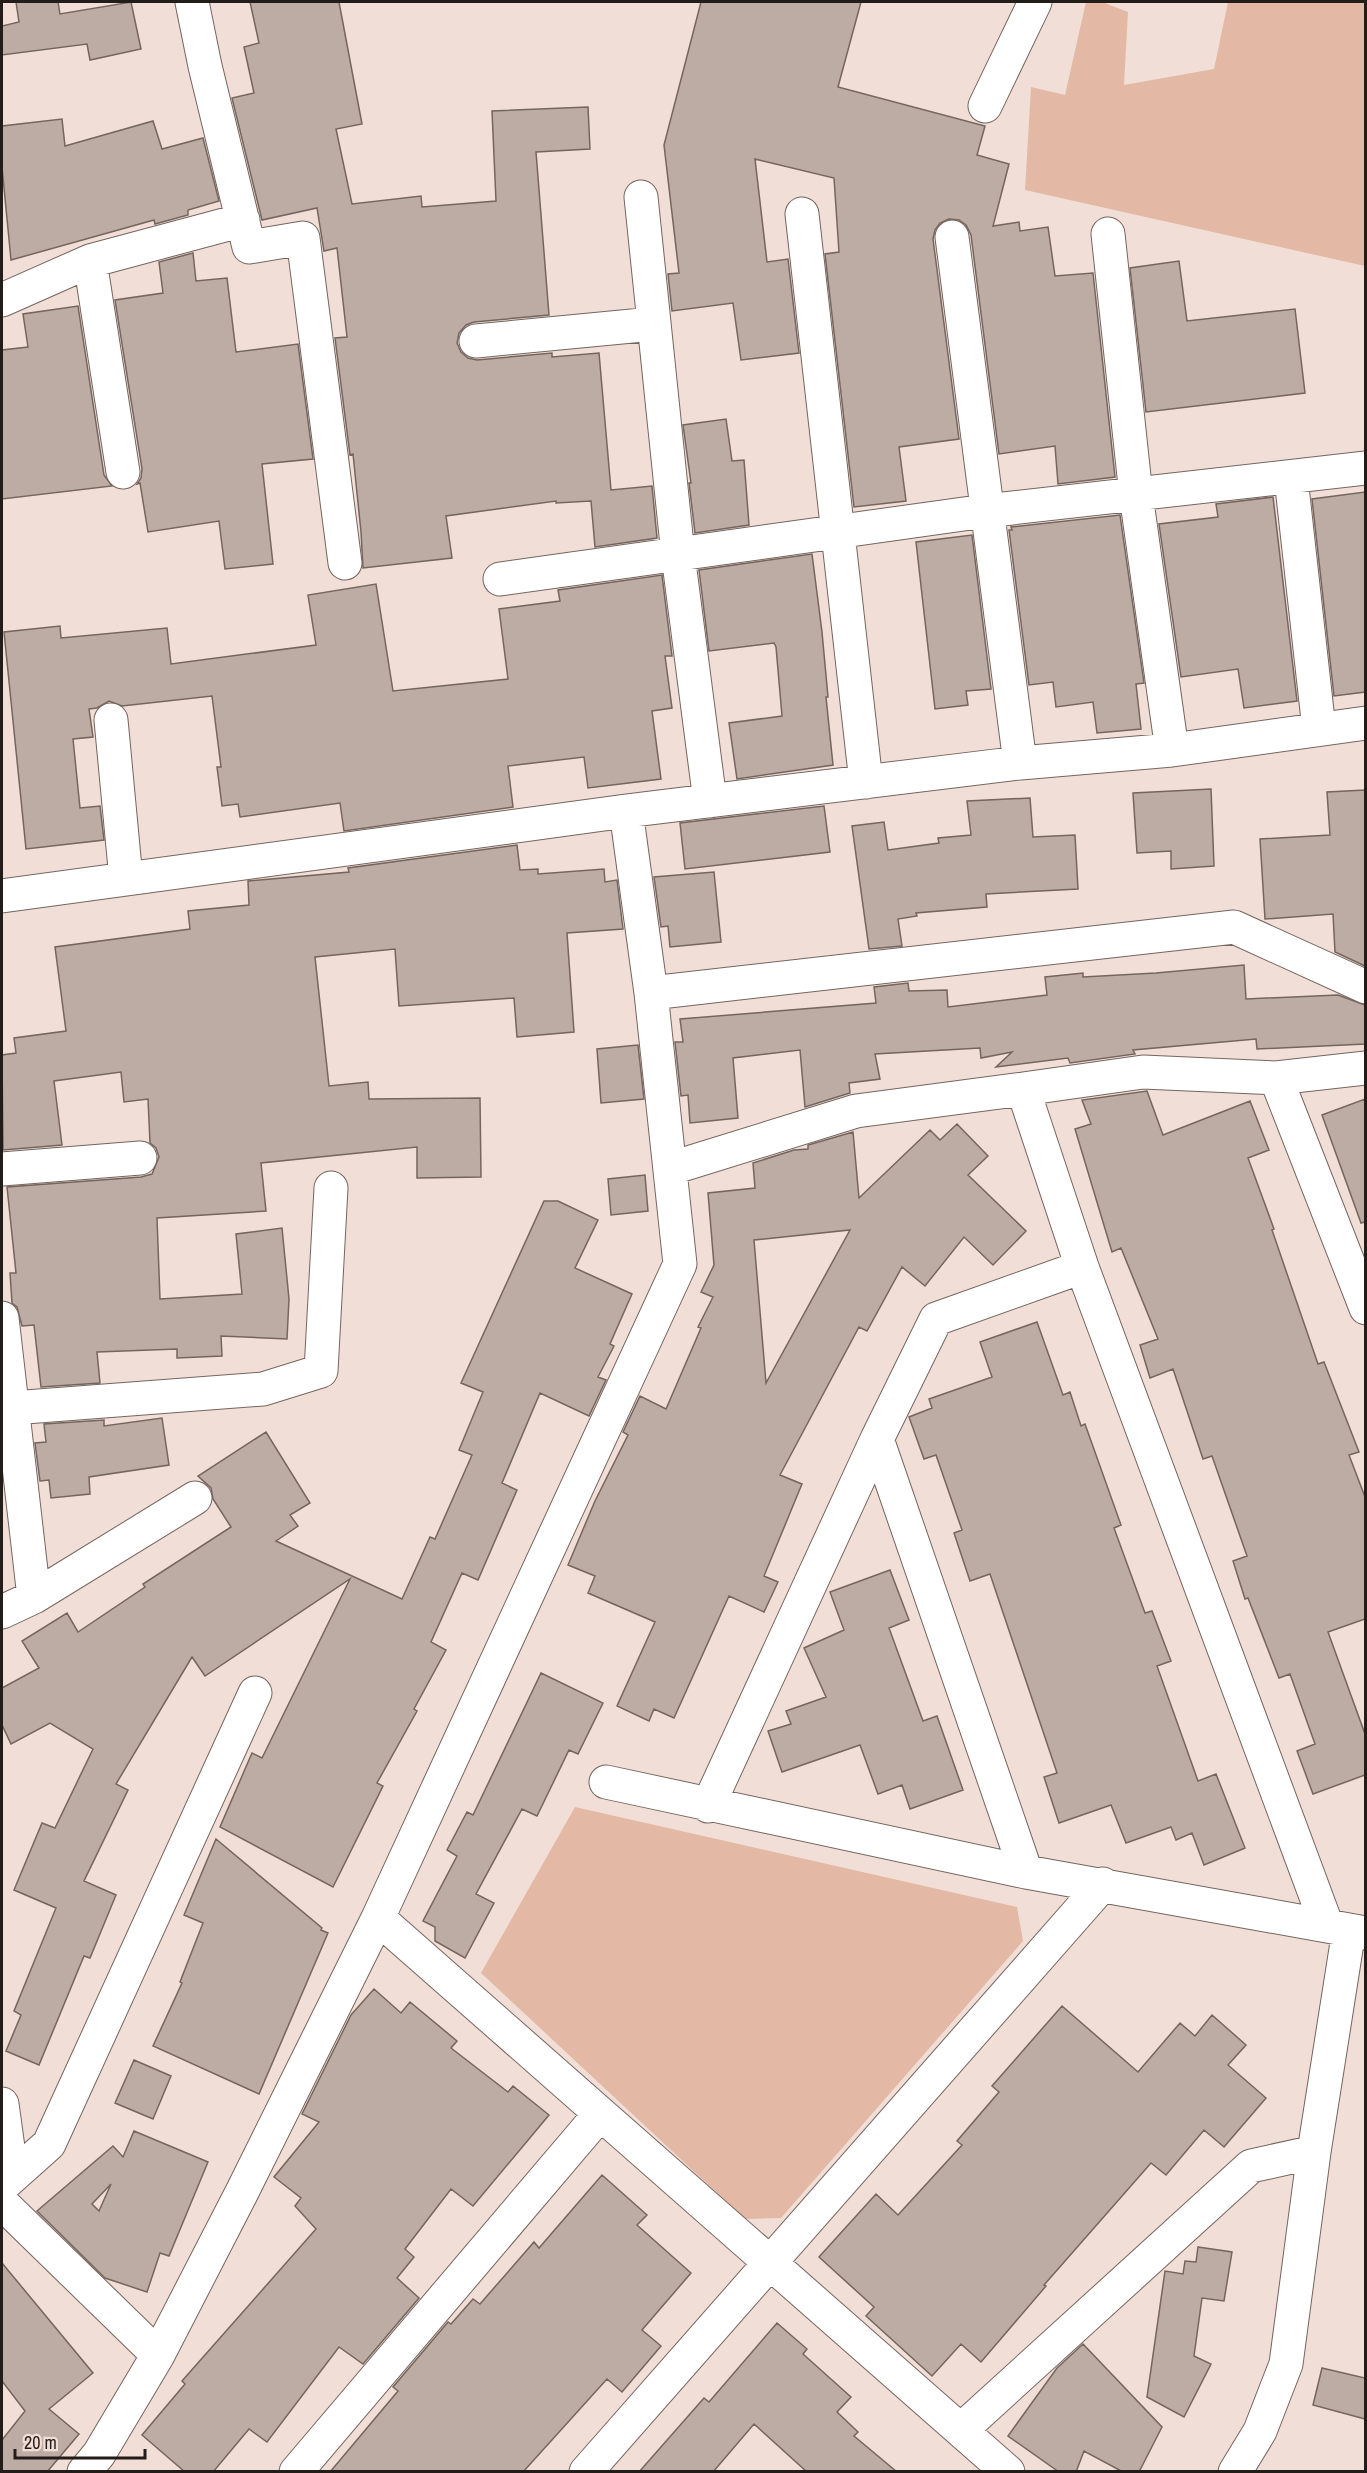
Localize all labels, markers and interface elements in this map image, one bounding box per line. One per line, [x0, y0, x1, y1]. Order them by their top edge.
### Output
scale bar [15, 2422, 146, 2460]
text: 20 m [24, 2430, 57, 2455]

